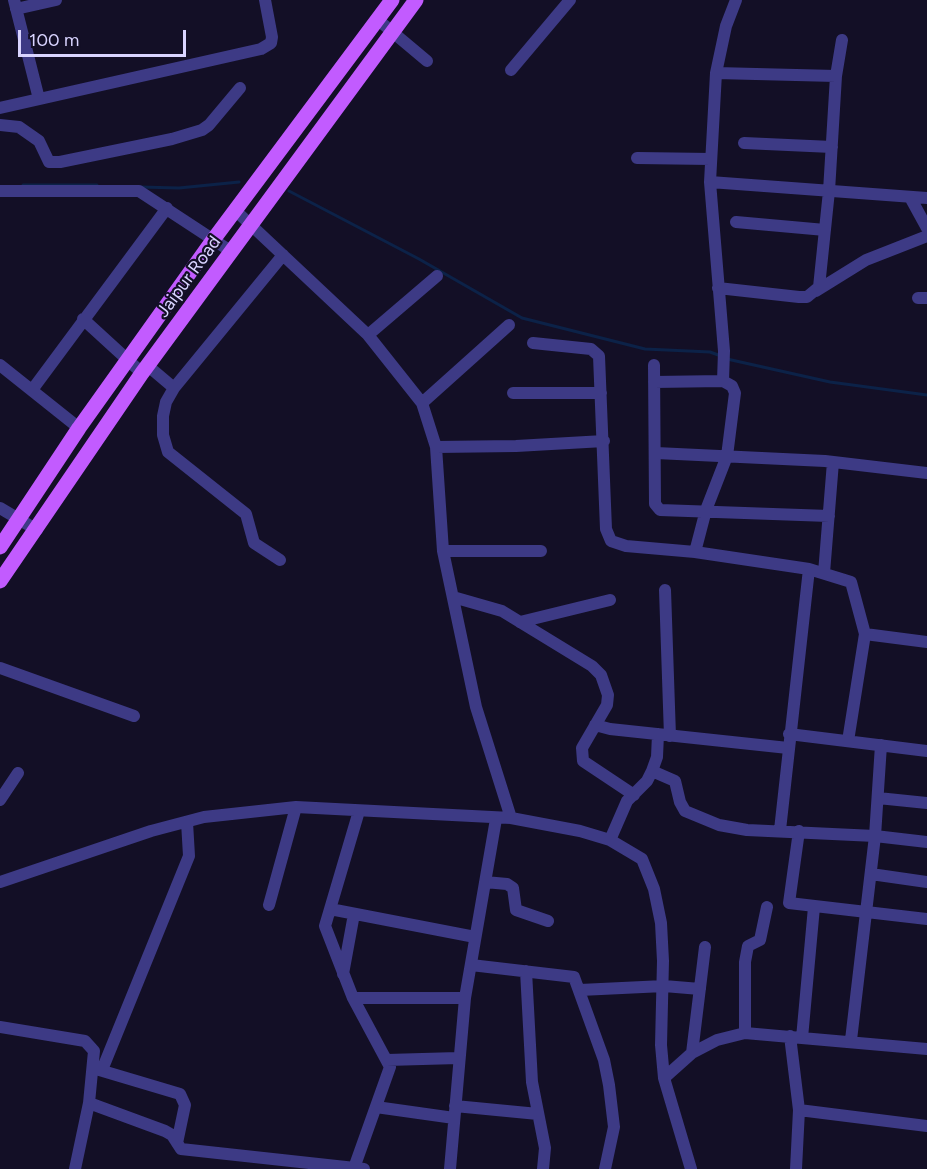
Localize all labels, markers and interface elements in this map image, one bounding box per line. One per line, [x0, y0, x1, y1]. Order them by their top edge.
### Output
scale bar [21, 18, 189, 56]
text: 100 m [29, 29, 79, 51]
street label: Jaipur Road [152, 232, 226, 322]

